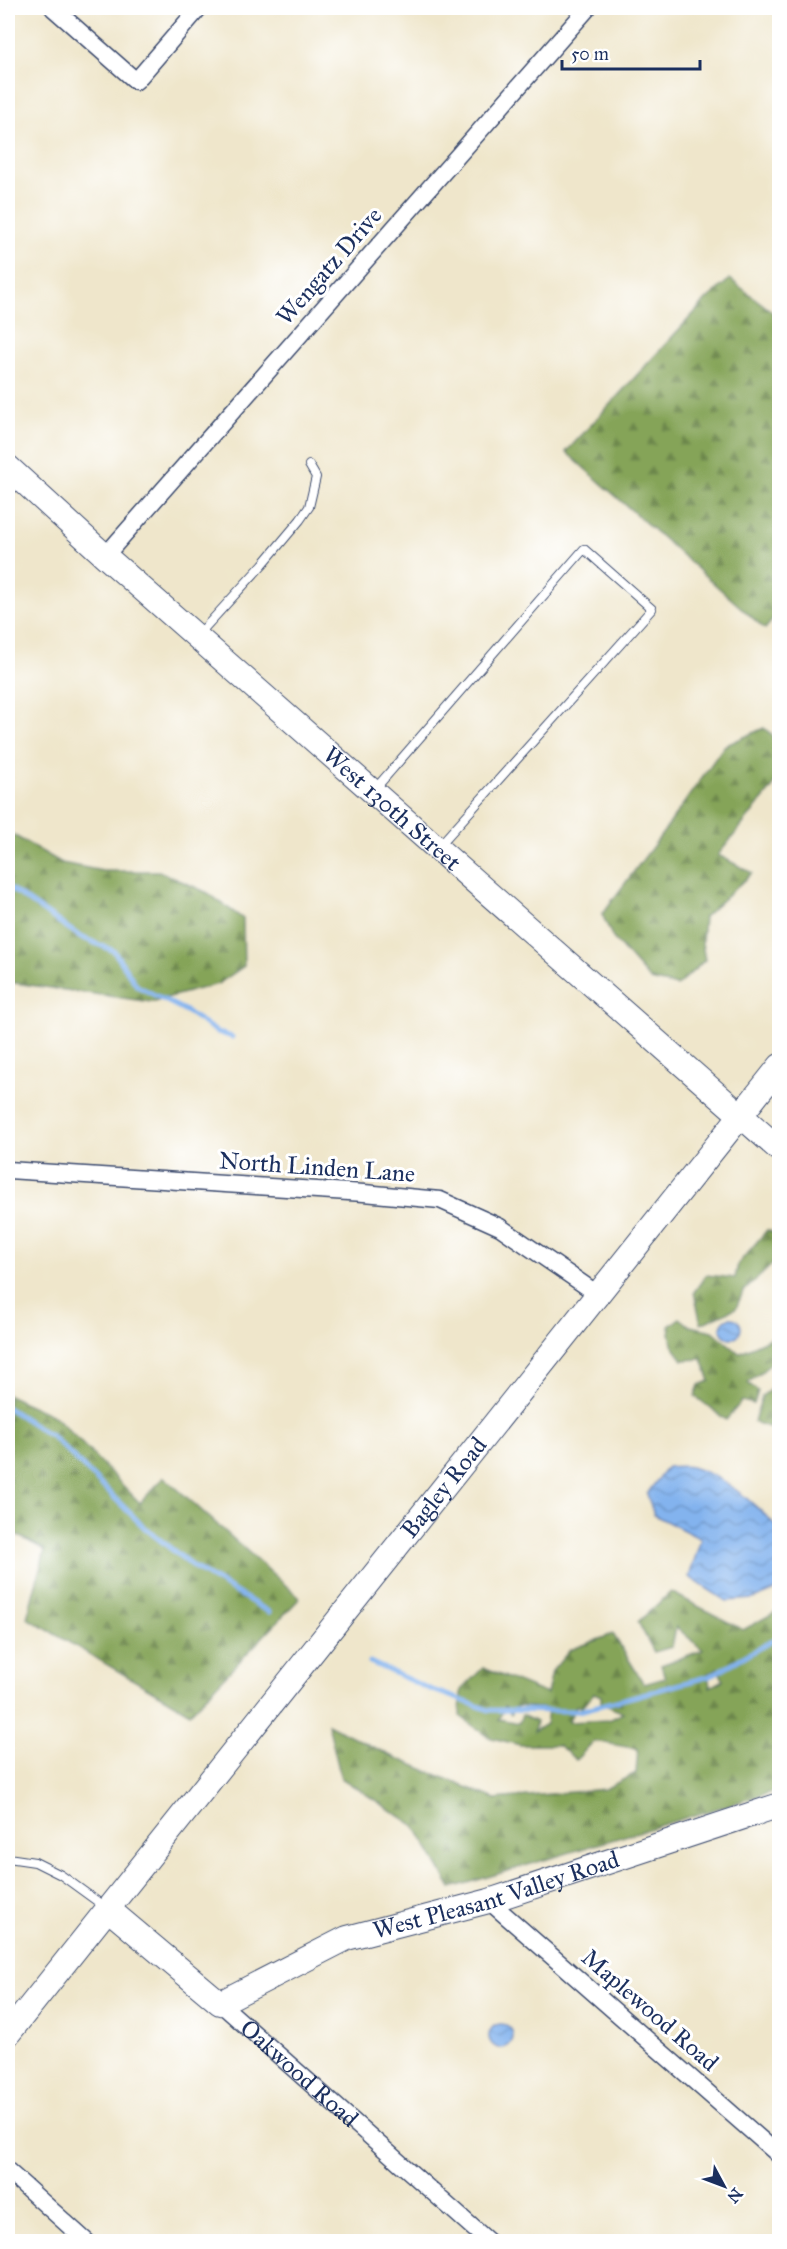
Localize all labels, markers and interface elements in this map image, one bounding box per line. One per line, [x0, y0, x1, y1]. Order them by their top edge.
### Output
scale bar [562, 33, 700, 71]
text: 50 m [571, 43, 609, 65]
street label: Wengatz Drive [270, 201, 388, 331]
street label: West 130th Street [317, 740, 468, 878]
street label: North Linden Lane [218, 1145, 416, 1189]
street label: Bagley Road [394, 1431, 493, 1544]
street label: West Pleasant Valley Road [370, 1844, 623, 1946]
street label: Maplewood Road [575, 1942, 725, 2078]
street label: Oakwood Road [234, 2013, 365, 2134]
north arrow [694, 2156, 754, 2216]
text: N [723, 2184, 747, 2207]

